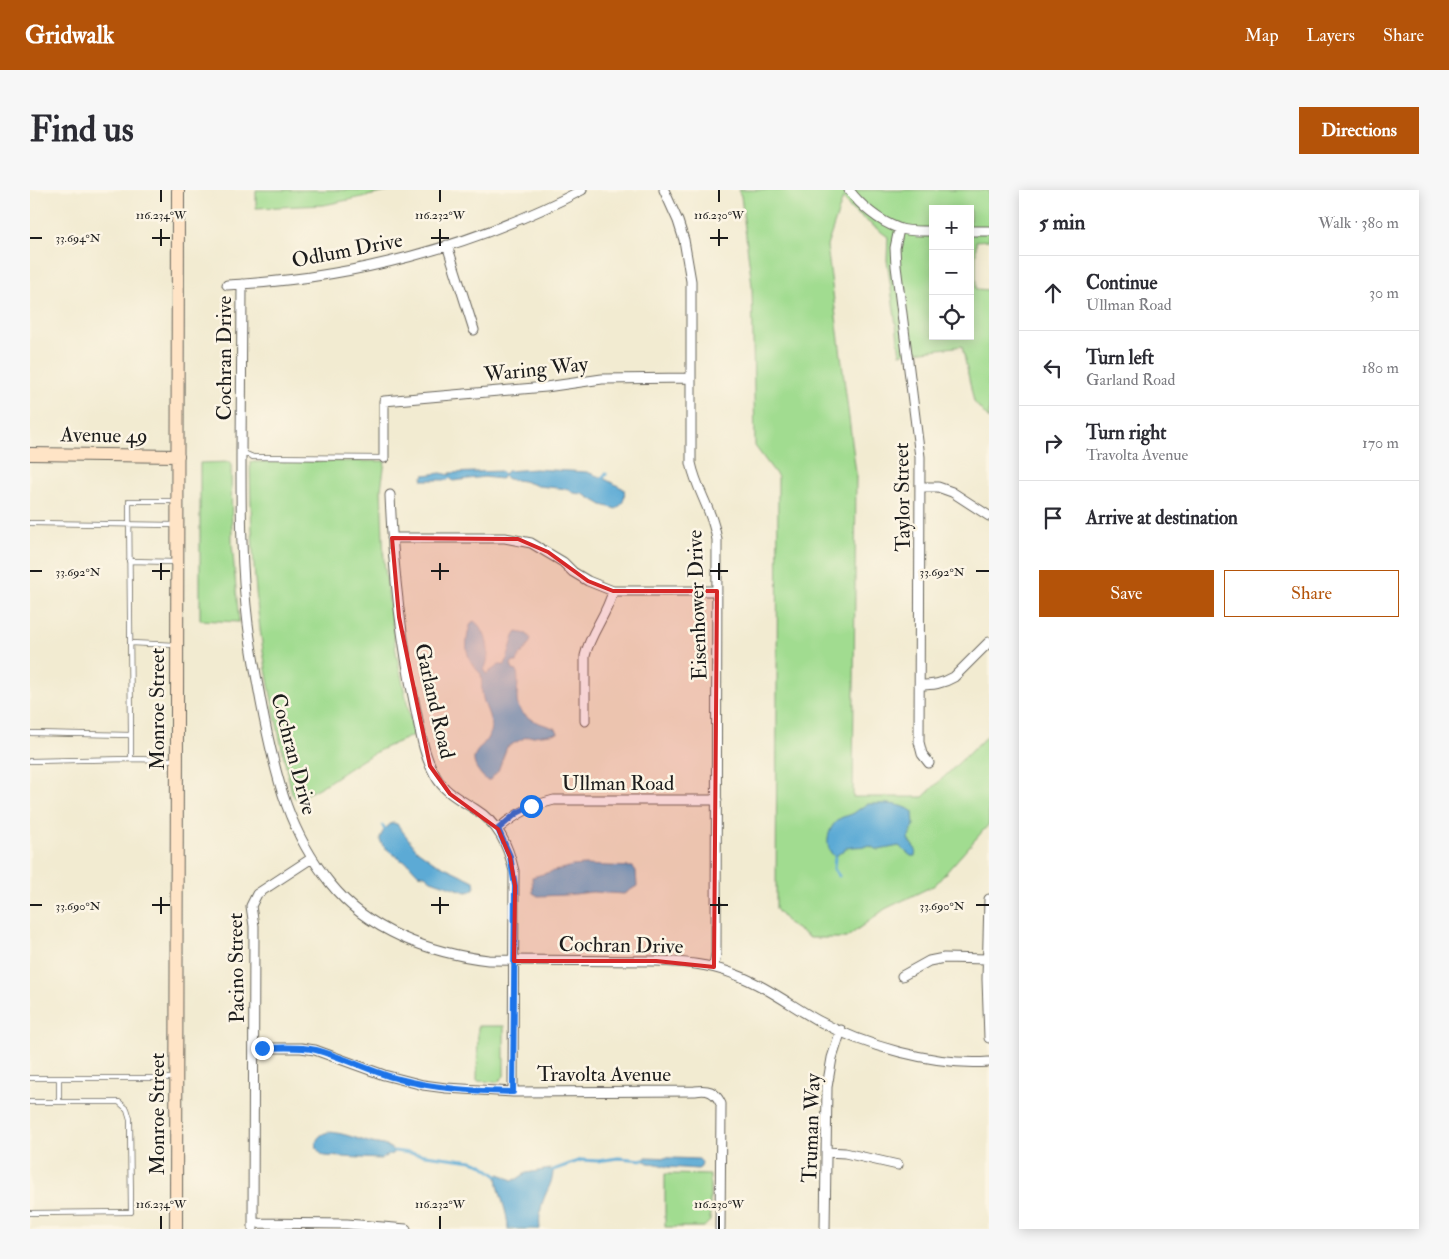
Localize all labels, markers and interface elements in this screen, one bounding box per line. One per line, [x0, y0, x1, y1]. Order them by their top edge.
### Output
text: Gridwalk [25, 20, 114, 51]
text: Map [1245, 24, 1279, 47]
text: Layers [1307, 24, 1355, 47]
text: Share [1383, 24, 1424, 47]
button: Directions [1299, 107, 1419, 154]
text: Find us [30, 108, 134, 152]
map controls [929, 205, 974, 340]
button: + [929, 205, 974, 250]
text: 116.234°W [136, 208, 187, 223]
text: 116.232°W [415, 208, 466, 223]
text: 116.230°W [694, 208, 745, 223]
text: 5 min [1039, 209, 1085, 236]
text: Walk · 380 m [1318, 213, 1399, 233]
street label: Odlum Drive [289, 226, 405, 274]
text: 33.694°N [55, 231, 101, 246]
button: − [929, 250, 974, 295]
text: Continue [1086, 271, 1157, 295]
icon: ahead [1039, 279, 1067, 307]
text: 30 m [1369, 283, 1399, 303]
street label: Cochran Drive [211, 295, 238, 420]
button: locate [929, 295, 974, 340]
text: Ullman Road [1086, 295, 1172, 315]
text: Turn left [1086, 346, 1154, 370]
street label: Waring Way [482, 351, 590, 388]
icon: left [1039, 354, 1067, 382]
text: 180 m [1362, 358, 1399, 378]
text: Garland Road [1086, 370, 1175, 390]
street label: Avenue 49 [59, 421, 148, 450]
text: Turn right [1086, 421, 1166, 445]
icon: right [1039, 429, 1067, 457]
text: 170 m [1362, 433, 1399, 453]
street label: Taylor Street [888, 442, 917, 552]
text: Travolta Avenue [1086, 445, 1188, 465]
icon: arrive [1039, 504, 1067, 532]
text: Arrive at destination [1086, 506, 1238, 530]
street label: Eisenhower Drive [681, 529, 714, 681]
text: 33.692°N [56, 565, 101, 580]
text: 33.692°N [920, 565, 965, 580]
button: Save [1039, 570, 1214, 617]
button: Share [1224, 570, 1399, 617]
street label: Garland Road [408, 641, 461, 762]
street label: Monroe Street [144, 648, 171, 770]
street label: Cochran Drive [264, 690, 323, 818]
street label: Ullman Road [562, 770, 675, 797]
route start [520, 795, 543, 818]
text: 33.690°N [56, 899, 101, 914]
text: 33.690°N [920, 899, 965, 914]
street label: Pacino Street [222, 912, 251, 1023]
street label: Cochran Drive [558, 931, 684, 960]
route end [251, 1037, 274, 1060]
street label: Monroe Street [144, 1053, 171, 1175]
street label: Travolta Avenue [537, 1061, 671, 1088]
street label: Truman Way [796, 1072, 827, 1183]
text: 116.234°W [136, 1197, 187, 1212]
text: 116.232°W [415, 1197, 466, 1212]
text: 116.230°W [694, 1197, 745, 1212]

